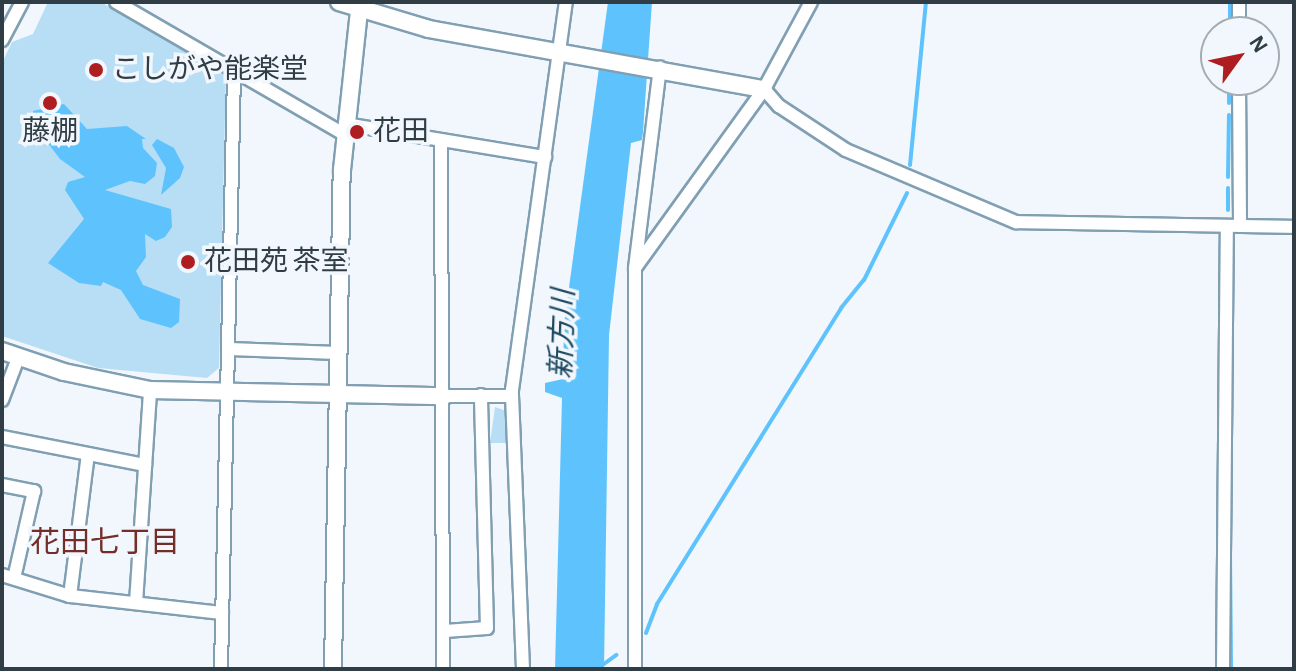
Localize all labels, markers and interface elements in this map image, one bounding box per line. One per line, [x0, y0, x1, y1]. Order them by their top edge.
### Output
north arrow [1200, 16, 1280, 96]
text: N [1245, 32, 1272, 56]
place label: こしがや能楽堂 [112, 53, 308, 87]
marker: こしがや能楽堂 [87, 61, 105, 79]
marker: 藤棚 [41, 94, 59, 112]
place label: 藤棚 [22, 115, 78, 149]
place label: 花田 [373, 115, 429, 149]
marker: 花田 [348, 123, 366, 141]
place label: 花田苑 茶室 [204, 245, 349, 279]
marker: 花田苑 茶室 [179, 253, 197, 271]
water label: 新方川 [543, 288, 583, 380]
district label: 花田七丁目 [30, 525, 180, 561]

